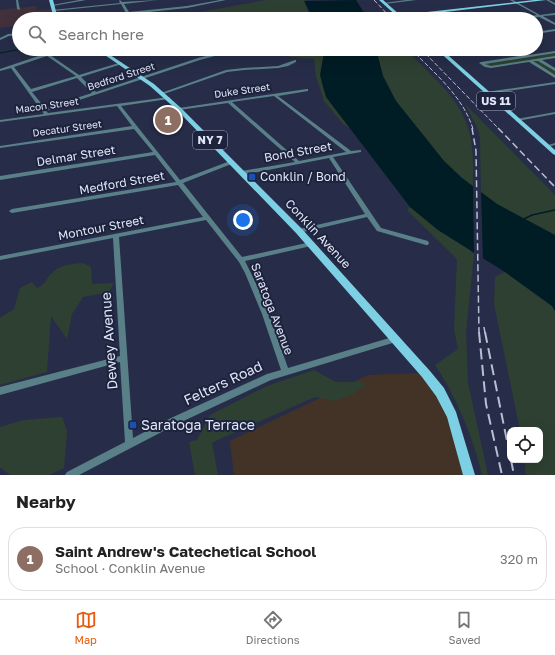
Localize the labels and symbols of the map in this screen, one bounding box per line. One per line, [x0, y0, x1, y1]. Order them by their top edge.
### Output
street label: Bedford Street [86, 59, 156, 93]
street label: Duke Street [213, 80, 271, 100]
road number: US 11 [477, 92, 515, 110]
street label: Macon Street [14, 95, 80, 115]
pin: 1 [155, 105, 181, 135]
street label: Decatur Street [32, 117, 102, 139]
road number: NY 7 [193, 131, 227, 149]
street label: Bond Street [263, 138, 333, 165]
street label: Delmar Street [35, 142, 117, 169]
street label: Medford Street [78, 168, 166, 197]
place label: Conklin / Bond [260, 169, 346, 184]
marker: Conklin / Bond [247, 172, 257, 182]
street label: Conklin Avenue [282, 196, 354, 271]
your location [233, 210, 253, 230]
street label: Montour Street [57, 212, 145, 243]
street label: Saratoga Avenue [248, 261, 297, 357]
street label: Dewey Avenue [97, 292, 120, 390]
street label: Felters Road [181, 357, 265, 408]
place label: Saratoga Terrace [141, 416, 255, 433]
marker: Saratoga Terrace [128, 420, 138, 430]

